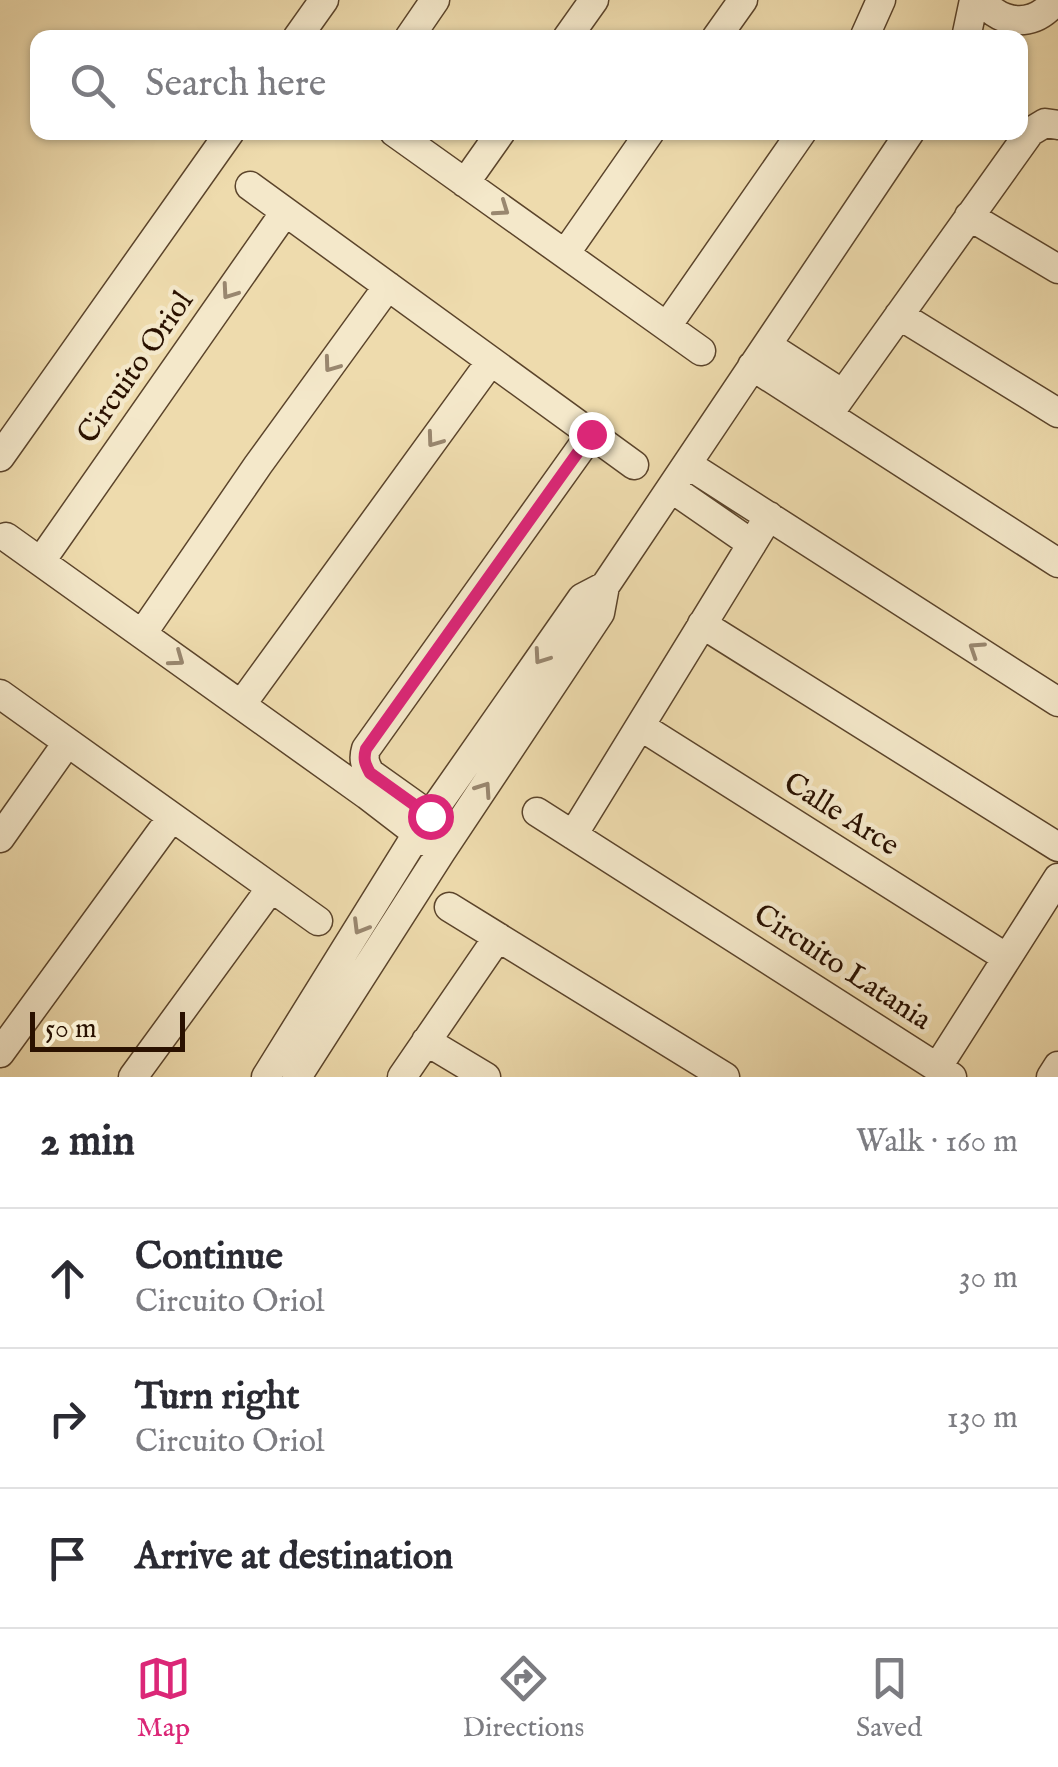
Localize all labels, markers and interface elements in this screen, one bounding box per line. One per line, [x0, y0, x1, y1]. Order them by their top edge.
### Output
search box [30, 30, 1028, 140]
icon: search [65, 58, 120, 113]
text: Search here [145, 61, 326, 109]
one-way arrow [491, 197, 509, 215]
one-way arrow [223, 280, 241, 299]
street label: Circuito Oriol [69, 284, 203, 452]
one-way arrow [325, 354, 342, 372]
route end [569, 412, 615, 458]
one-way arrow [428, 429, 445, 447]
one-way arrow [969, 642, 987, 661]
one-way arrow [535, 646, 553, 664]
one-way arrow [166, 647, 184, 665]
street label: Calle Arce [776, 765, 906, 865]
one-way arrow [471, 782, 490, 800]
route start [408, 794, 454, 840]
street label: Circuito Latania [746, 896, 938, 1040]
one-way arrow [353, 916, 372, 934]
scale bar [30, 1007, 185, 1052]
text: 50 m [45, 1012, 97, 1047]
text: 2 min [40, 1116, 135, 1169]
text: Walk · 160 m [856, 1122, 1018, 1163]
text: Continue [135, 1234, 283, 1282]
icon: ahead [40, 1251, 95, 1306]
text: 30 m [959, 1258, 1018, 1299]
text: Circuito Oriol [135, 1282, 325, 1323]
text: Turn right [135, 1374, 299, 1422]
icon: right [40, 1391, 95, 1446]
text: 130 m [947, 1398, 1018, 1439]
text: Circuito Oriol [135, 1422, 325, 1463]
icon: arrive [40, 1531, 95, 1586]
text: Arrive at destination [135, 1534, 453, 1582]
tab: Map [136, 1651, 191, 1746]
tab: Directions [462, 1651, 584, 1746]
tab: Saved [856, 1651, 922, 1746]

